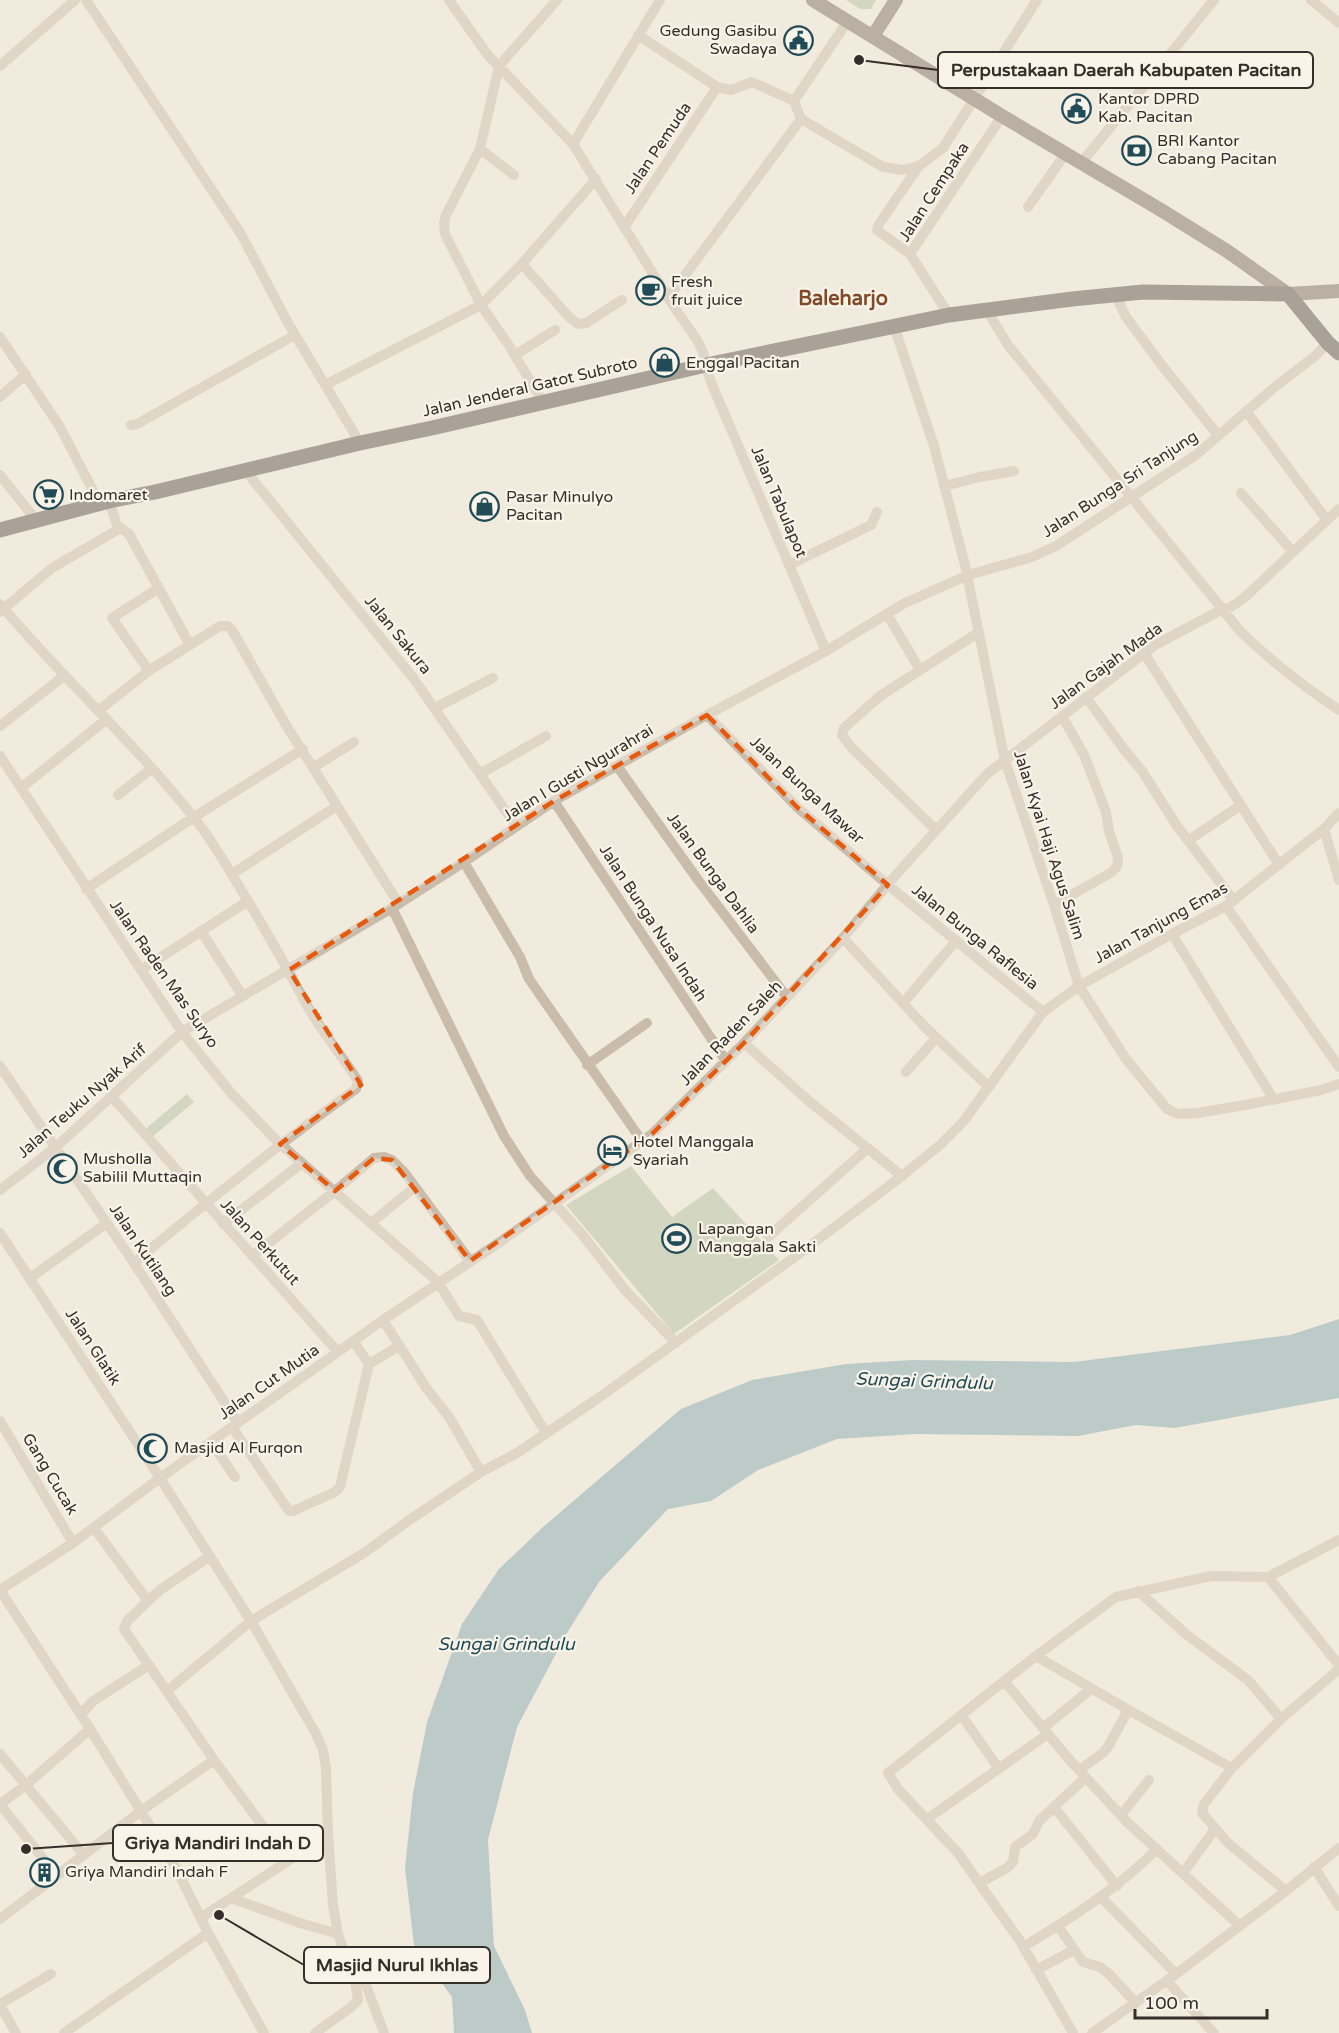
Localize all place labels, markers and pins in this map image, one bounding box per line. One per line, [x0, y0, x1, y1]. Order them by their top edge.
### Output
place label: Gedung Gasibu Swadaya [659, 21, 777, 59]
public building icon: Gedung Gasibu Swadaya [782, 24, 814, 56]
callout: Perpustakaan Daerah Kabupaten Pacitan [938, 52, 1313, 88]
place label: Kantor DPRD Kab. Pacitan [1098, 89, 1199, 127]
public building icon: Kantor DPRD Kab. Pacitan [1061, 92, 1093, 124]
place label: BRI Kantor Cabang Pacitan [1157, 131, 1277, 169]
bank icon: BRI Kantor Cabang Pacitan [1120, 134, 1152, 166]
place label: Fresh fruit juice [671, 272, 743, 310]
cafe icon: Fresh fruit juice [634, 275, 666, 307]
shop icon: Enggal Pacitan [649, 347, 681, 379]
place label: Enggal Pacitan [686, 353, 800, 373]
supermarket icon: Indomaret [32, 479, 64, 511]
place label: Indomaret [69, 485, 148, 505]
place label: Pasar Minulyo Pacitan [506, 487, 613, 525]
shop icon: Pasar Minulyo Pacitan [469, 490, 501, 522]
place label: Hotel Manggala Syariah [633, 1132, 754, 1170]
hotel icon: Hotel Manggala Syariah [596, 1135, 628, 1167]
place label: Musholla Sabilil Muttaqin [83, 1149, 202, 1187]
mosque icon: Musholla Sabilil Muttaqin [46, 1152, 78, 1184]
place label: Lapangan Manggala Sakti [698, 1219, 816, 1257]
sports icon: Lapangan Manggala Sakti [661, 1222, 693, 1254]
mosque icon: Masjid Al Furqon [137, 1432, 169, 1464]
place label: Masjid Al Furqon [174, 1438, 303, 1458]
callout: Griya Mandiri Indah D [113, 1825, 323, 1861]
building icon: Griya Mandiri Indah F [28, 1856, 60, 1888]
place label: Griya Mandiri Indah F [65, 1862, 229, 1882]
callout: Masjid Nurul Ikhlas [304, 1947, 490, 1983]

